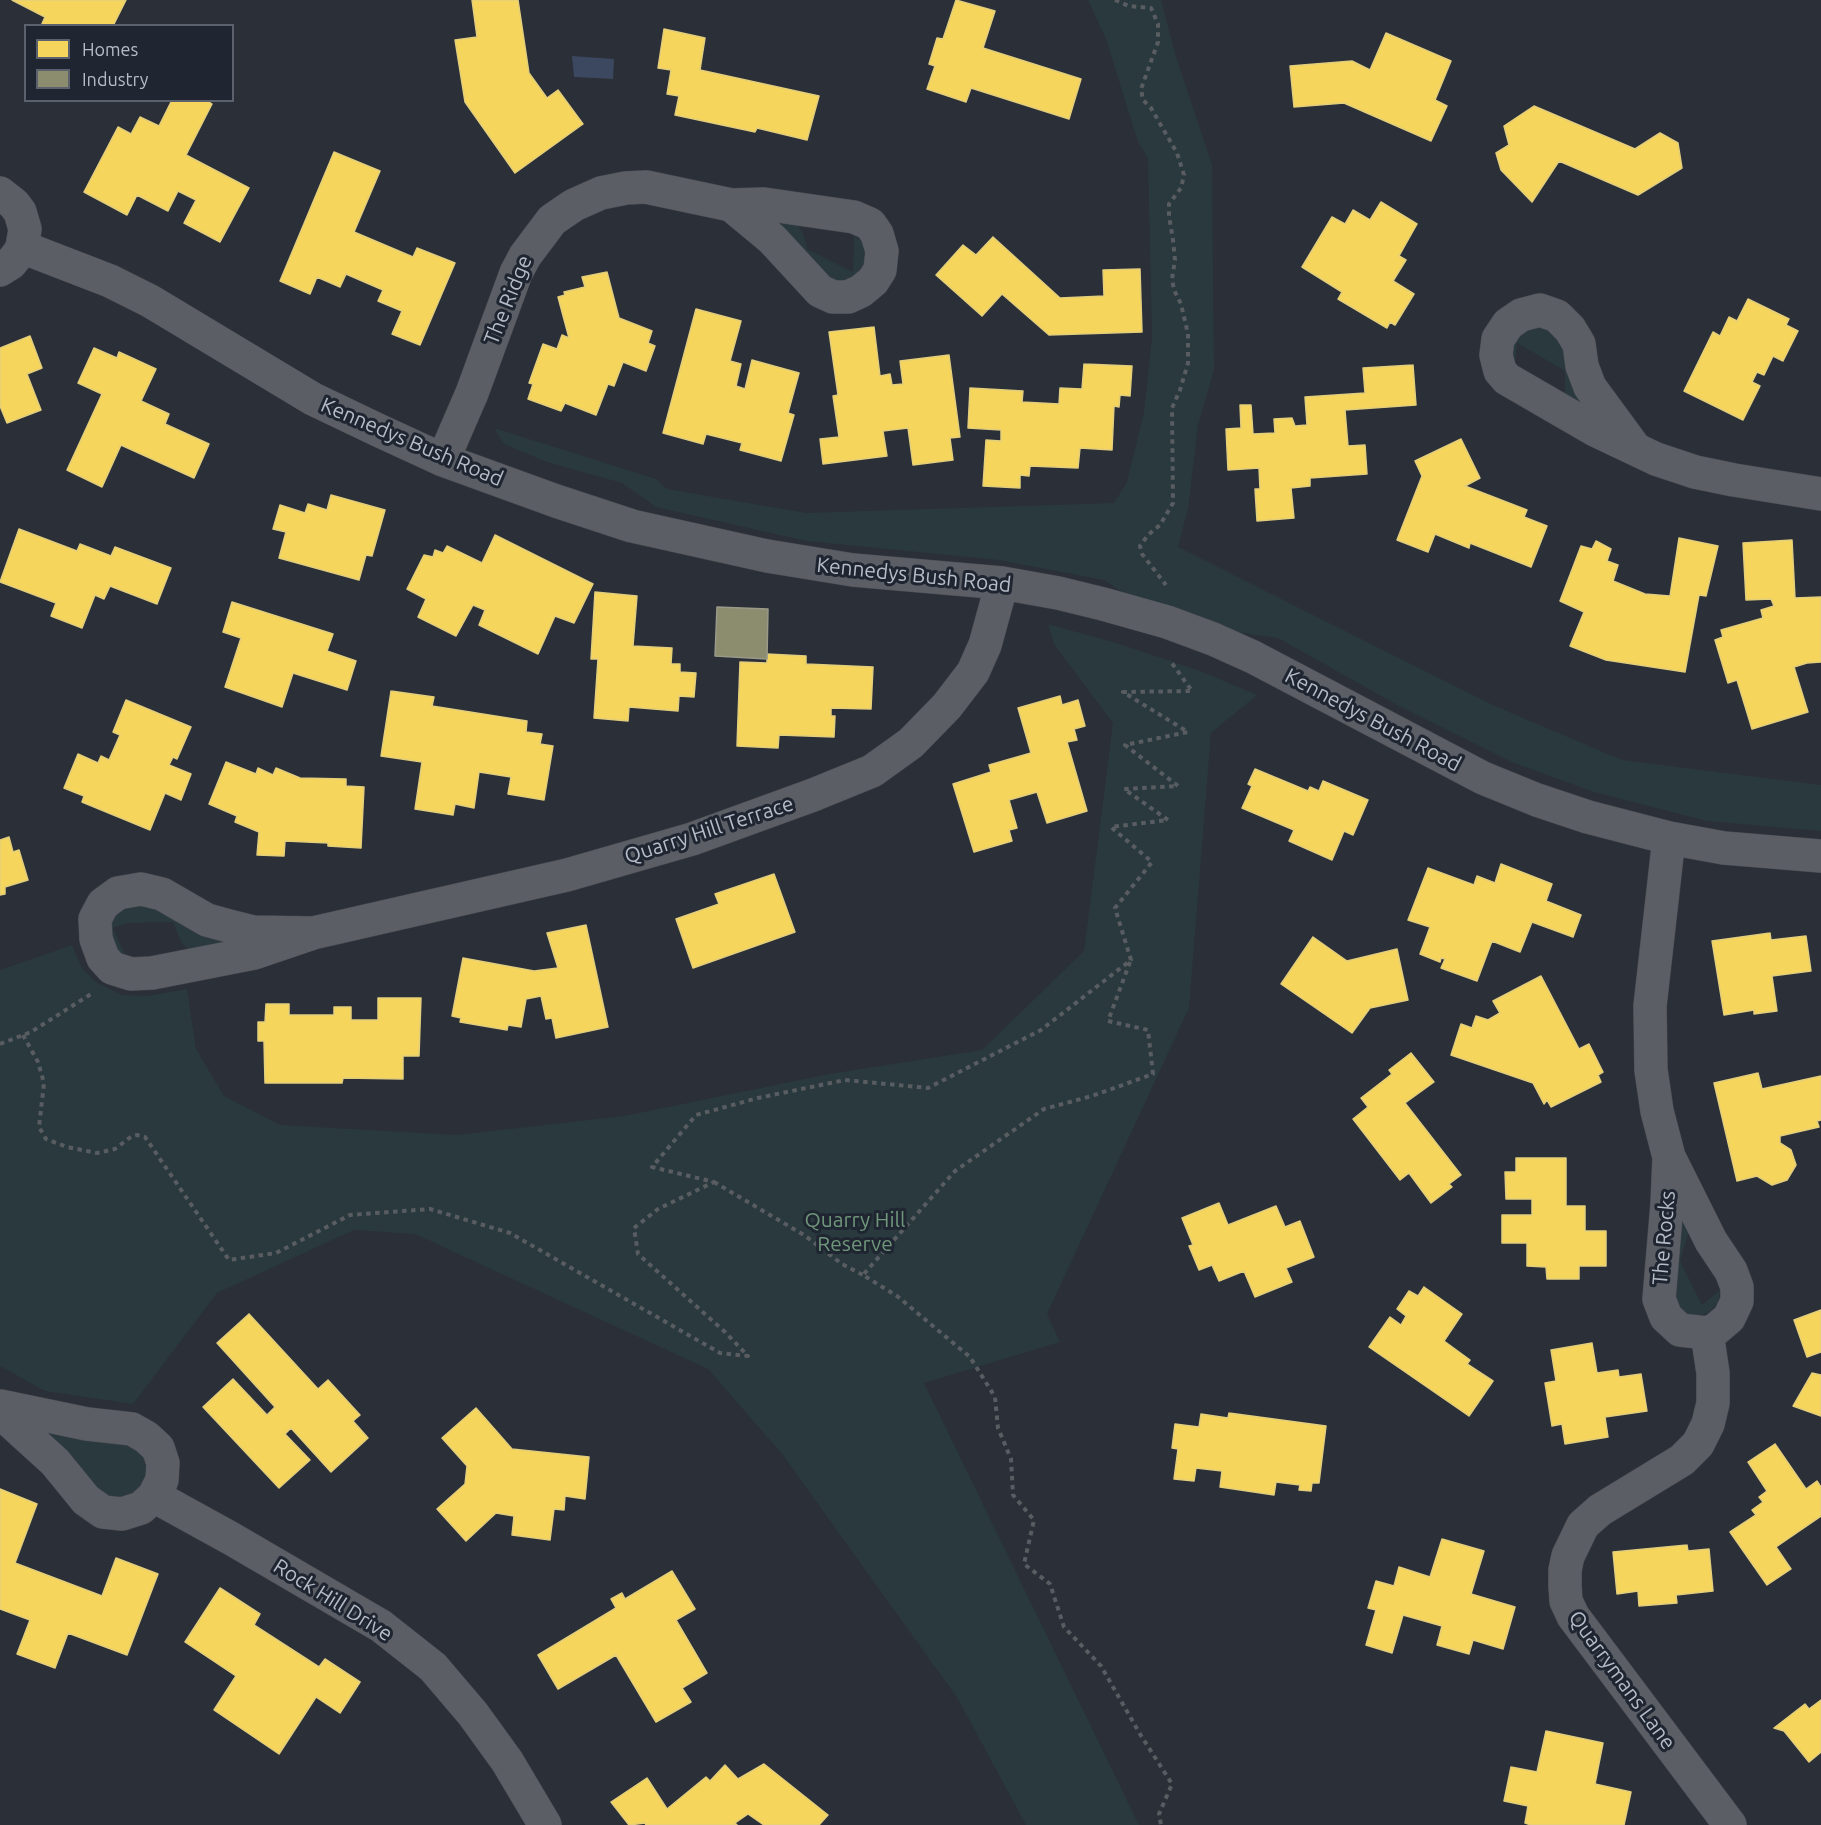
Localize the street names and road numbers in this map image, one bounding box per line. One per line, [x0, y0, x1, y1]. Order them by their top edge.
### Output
street label: The Ridge [479, 252, 537, 348]
street label: Kennedys Bush Road [317, 392, 507, 492]
street label: Kennedys Bush Road [815, 552, 1013, 598]
street label: Kennedys Bush Road [1281, 663, 1465, 777]
street label: Quarry Hill Terrace [621, 791, 797, 869]
street label: The Rocks [1647, 1190, 1681, 1286]
street label: Rock Hill Drive [269, 1553, 397, 1647]
street label: Quarrymans Lane [1563, 1606, 1681, 1754]

